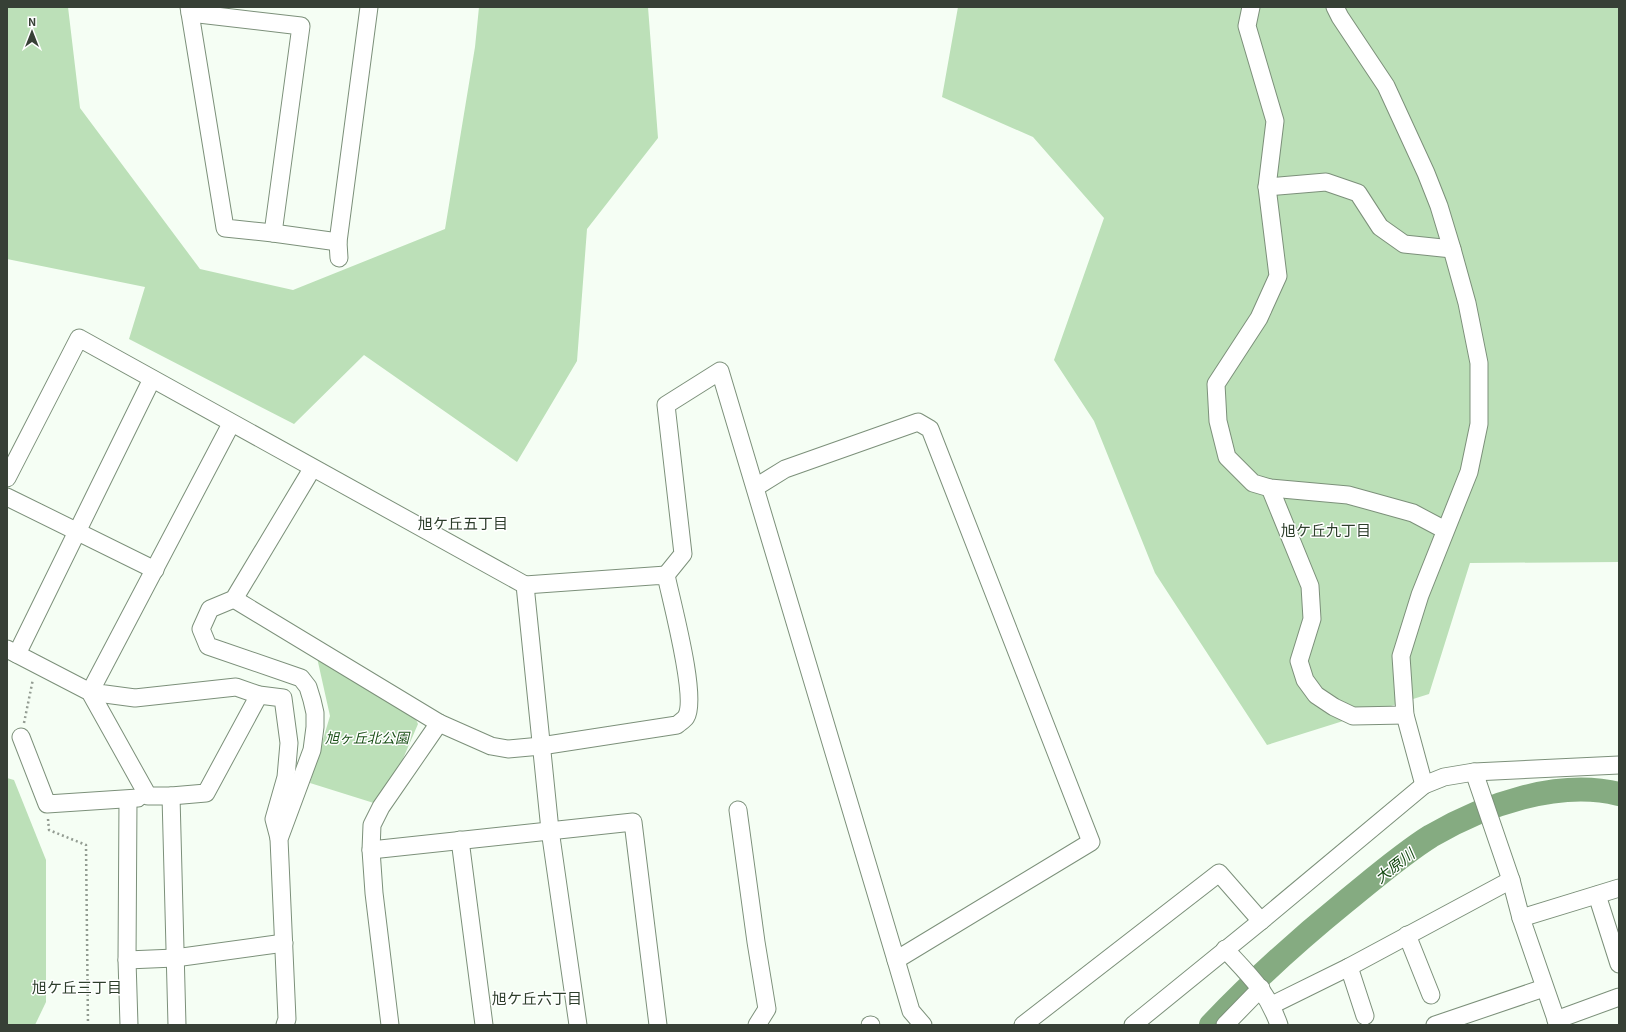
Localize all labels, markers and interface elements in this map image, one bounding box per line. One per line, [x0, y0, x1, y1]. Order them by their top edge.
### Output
north arrow [12, 12, 52, 52]
text: N [28, 13, 36, 29]
district label: 旭ケ丘五丁目 [418, 512, 508, 533]
district label: 旭ケ丘九丁目 [1281, 519, 1371, 540]
park label: 旭ヶ丘北公園 [325, 727, 411, 747]
water label: 大原川 [1370, 842, 1420, 887]
district label: 旭ケ丘三丁目 [32, 976, 122, 997]
district label: 旭ケ丘六丁目 [492, 987, 582, 1008]

